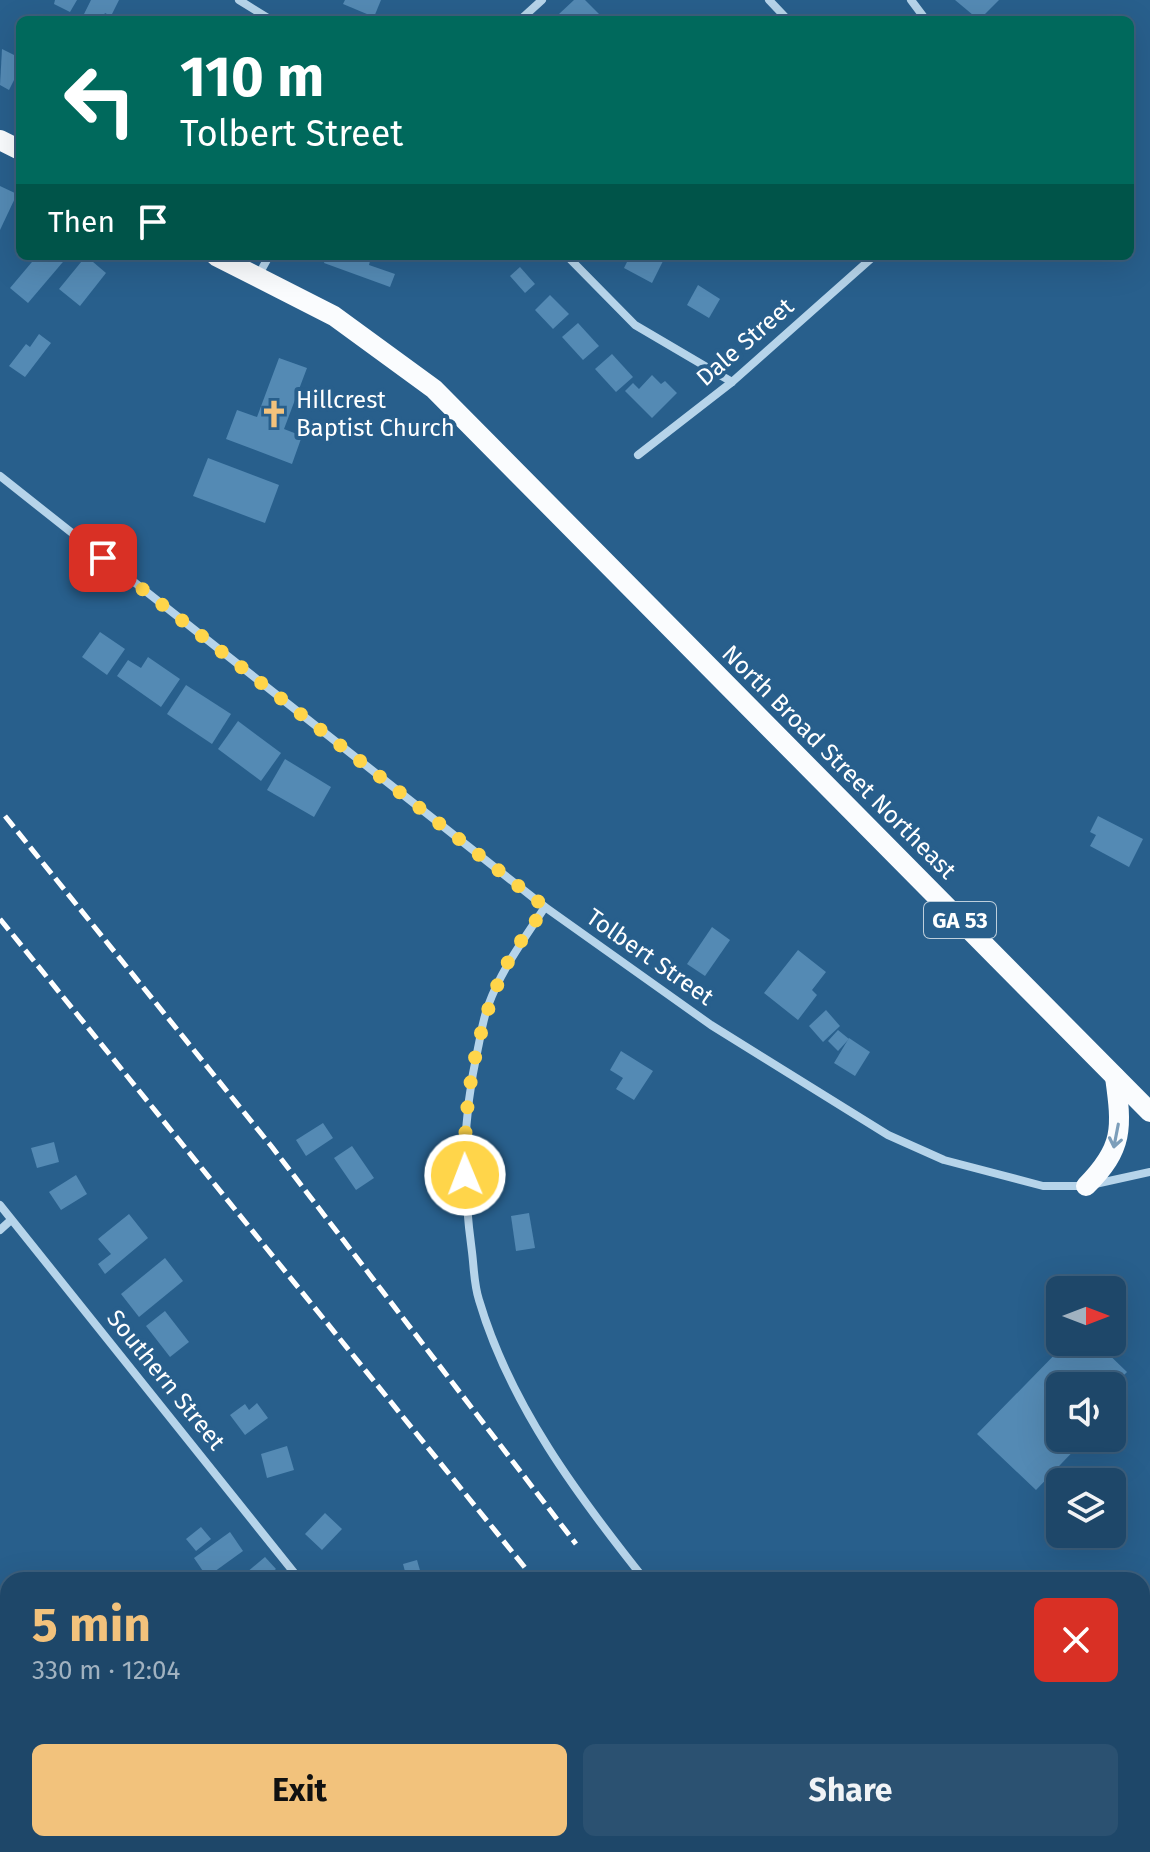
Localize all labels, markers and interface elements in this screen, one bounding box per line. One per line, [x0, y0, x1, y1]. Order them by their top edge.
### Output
text: 110 m [180, 44, 324, 111]
icon: left [48, 48, 152, 152]
text: Tolbert Street [180, 112, 403, 156]
icon: arrive [131, 200, 175, 244]
text: Then [48, 204, 115, 240]
street label: Dale Street [691, 292, 800, 392]
place label: Hillcrest Baptist Church [296, 386, 455, 442]
church icon: Hillcrest Baptist Church [259, 399, 289, 429]
pin [69, 524, 137, 592]
icon: arrive [81, 536, 125, 580]
street label: North Broad Street Northeast [716, 639, 962, 885]
road number: GA 53 [924, 902, 996, 938]
street label: Tolbert Street [581, 903, 719, 1011]
one-way arrow [1108, 1123, 1123, 1149]
position arrow [423, 1133, 507, 1217]
north arrow [1046, 1276, 1126, 1356]
map controls [1046, 1276, 1126, 1548]
street label: Southern Street [101, 1304, 231, 1456]
button: sound [1046, 1372, 1126, 1452]
button: layers [1046, 1468, 1126, 1548]
text: 5 min [32, 1596, 151, 1654]
button: close [1034, 1598, 1118, 1682]
text: 330 m · 12:04 [32, 1655, 180, 1686]
button: Exit [32, 1744, 567, 1836]
button: Share [583, 1744, 1118, 1836]

